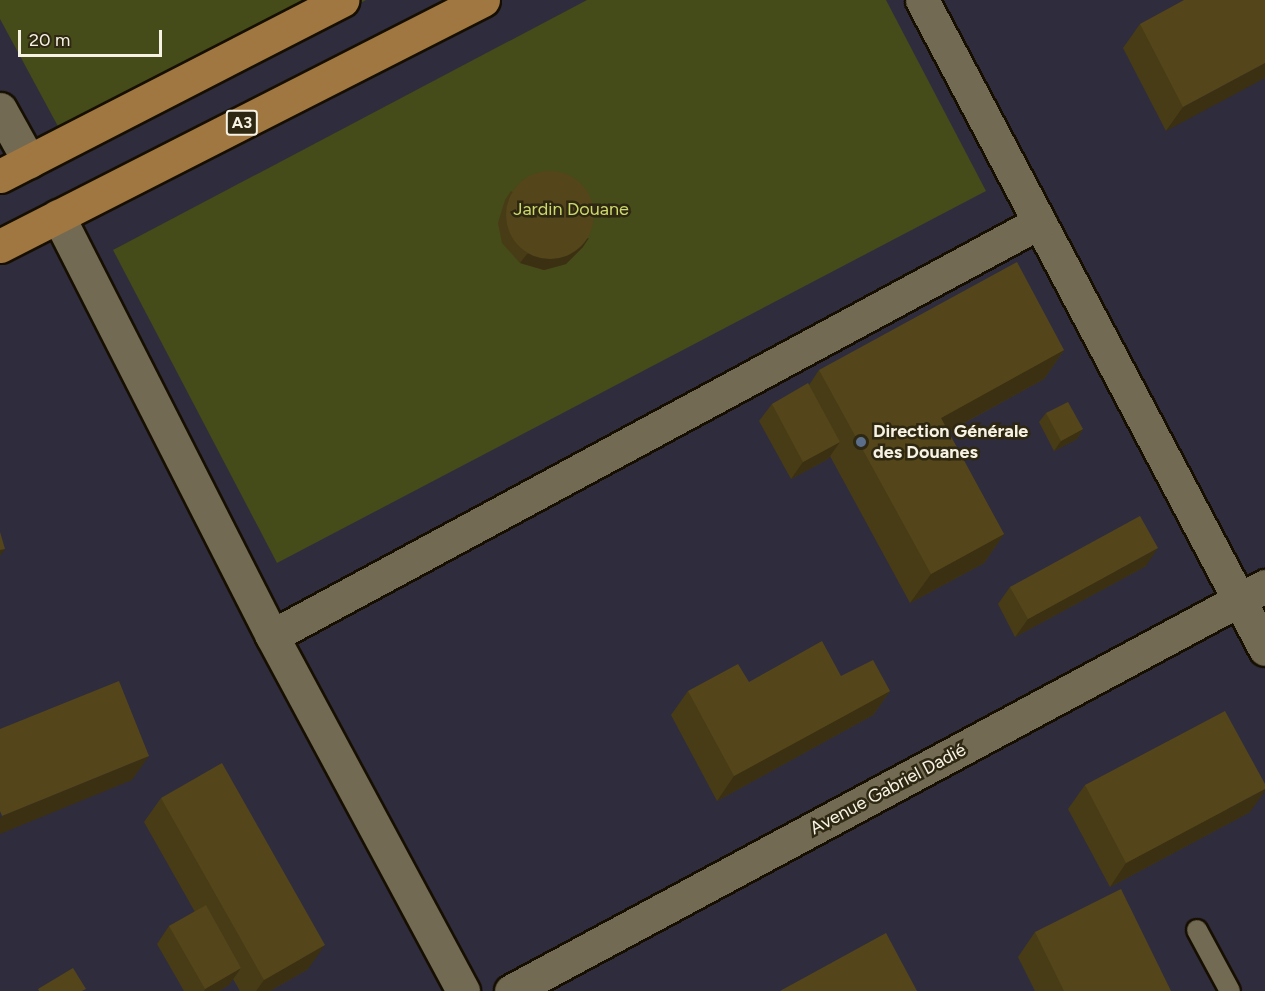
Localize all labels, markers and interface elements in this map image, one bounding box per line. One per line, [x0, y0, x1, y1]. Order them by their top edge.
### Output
scale bar [21, 18, 165, 56]
text: 20 m [29, 29, 70, 51]
road number: A3 [226, 110, 258, 136]
park label: Jardin Douane [513, 198, 629, 220]
place label: Direction Générale des Douanes [873, 421, 1028, 464]
marker: Direction Générale des Douanes [854, 435, 868, 449]
street label: Avenue Gabriel Dadié [806, 739, 970, 839]

